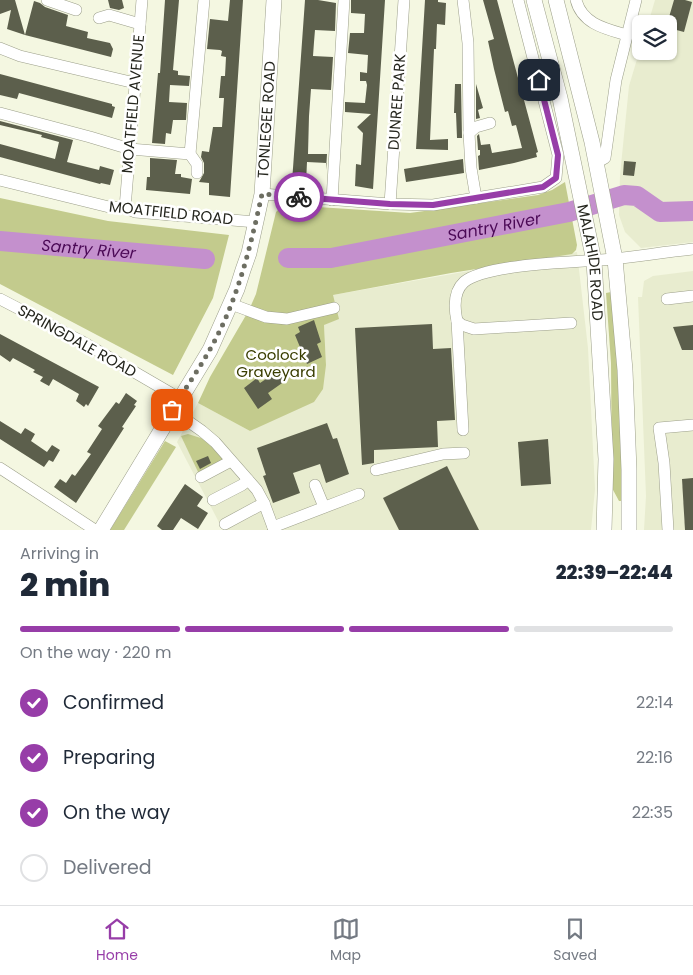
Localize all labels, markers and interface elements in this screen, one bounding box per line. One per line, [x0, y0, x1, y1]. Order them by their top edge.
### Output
map controls [632, 15, 677, 60]
button: layers [632, 15, 677, 60]
street label: MOATFIELD AVENUE [116, 34, 149, 174]
street label: DUNREE PARK [383, 53, 410, 151]
pin [518, 59, 560, 101]
street label: TONLEGEE ROAD [252, 60, 280, 179]
icon: home [525, 66, 553, 94]
courier [274, 172, 324, 222]
icon: bike [285, 183, 313, 211]
street label: MOATFIELD ROAD [108, 196, 234, 229]
street label: MALAHIDE ROAD [572, 202, 609, 321]
water label: Santry River [445, 207, 544, 247]
water label: Santry River [41, 234, 138, 265]
street label: SPRINGDALE ROAD [14, 299, 141, 382]
park label: Coolock Graveyard [236, 344, 316, 382]
pin [151, 389, 193, 431]
icon: bag [158, 396, 186, 424]
text: Arriving in [20, 542, 99, 565]
text: 22:39–22:44 [556, 559, 673, 586]
text: 2 min [20, 562, 110, 607]
text: On the way · 220 m [20, 641, 171, 664]
icon: check [20, 689, 48, 717]
text: Confirmed [63, 689, 164, 716]
text: 22:14 [636, 691, 673, 714]
icon: check [20, 744, 48, 772]
text: Preparing [63, 744, 155, 771]
text: 22:16 [636, 746, 673, 769]
icon: check [20, 799, 48, 827]
text: On the way [63, 799, 170, 826]
text: 22:35 [632, 801, 673, 824]
text: Delivered [63, 854, 152, 881]
tab: Home [96, 915, 138, 966]
tab: Map [330, 915, 361, 966]
tab: Saved [553, 915, 597, 966]

